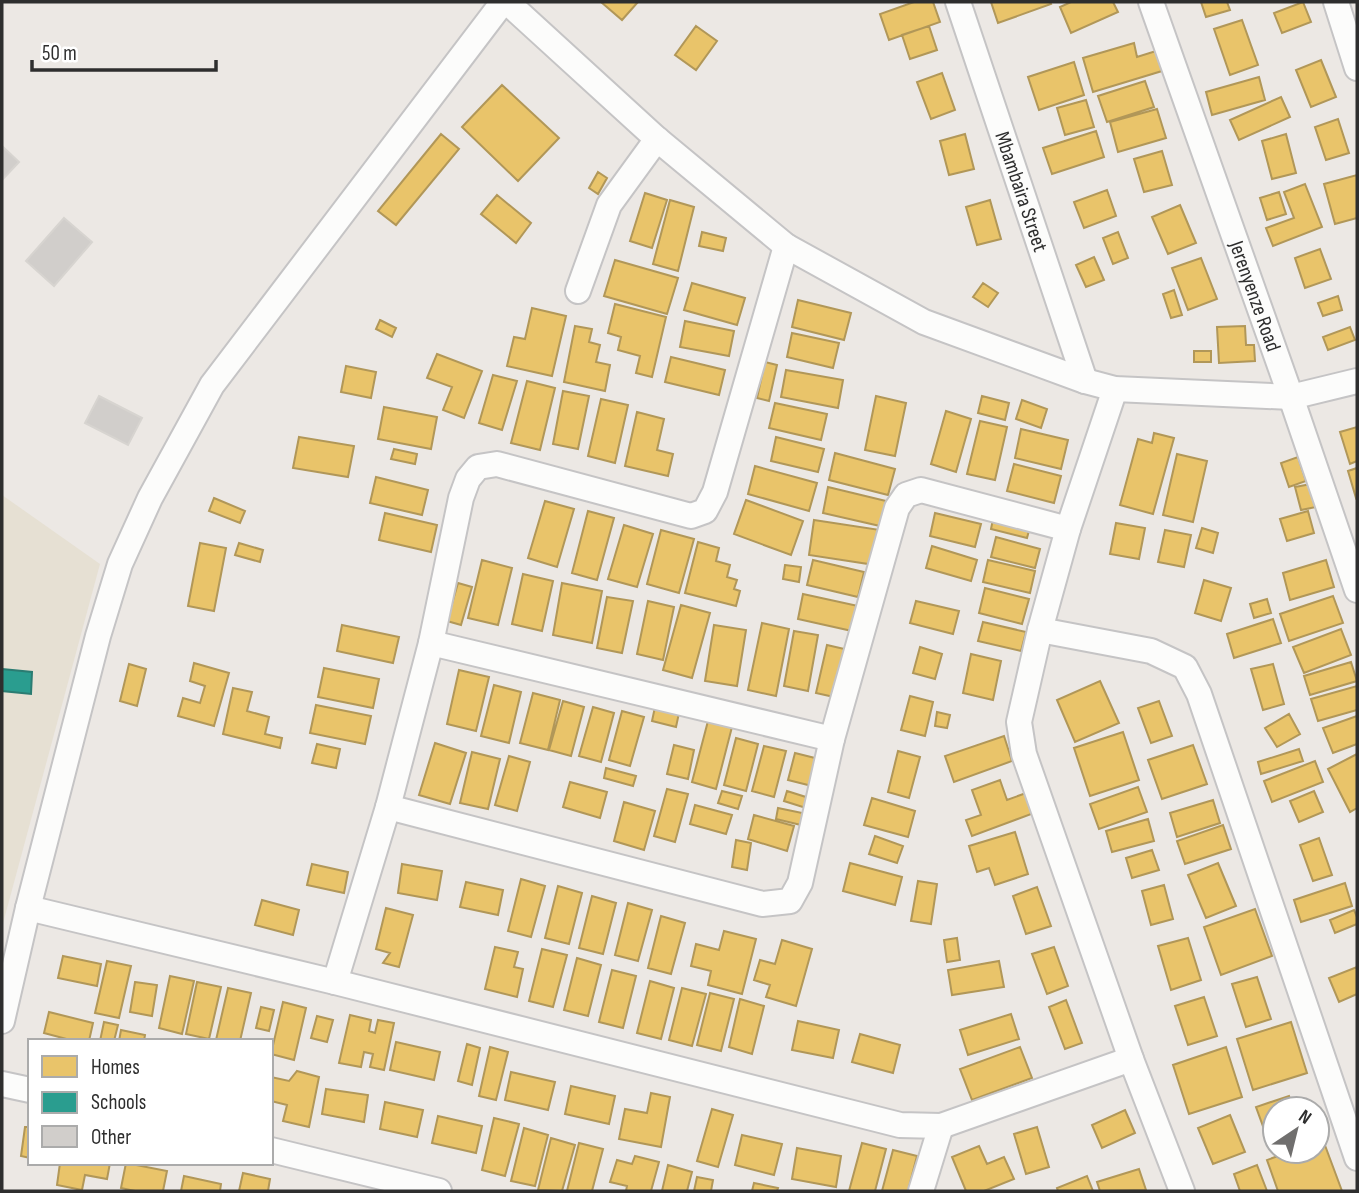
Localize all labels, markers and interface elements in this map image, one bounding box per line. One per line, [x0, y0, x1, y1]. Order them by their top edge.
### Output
scale bar [32, 28, 215, 72]
text: 50 m [42, 41, 77, 66]
street label: Mbambaira Street [989, 129, 1053, 255]
street label: Jerenyenze Road [1223, 237, 1286, 355]
legend [28, 1039, 273, 1165]
text: Homes [91, 1055, 140, 1080]
text: Schools [91, 1090, 146, 1115]
north arrow [1261, 1095, 1331, 1165]
text: N [1294, 1105, 1316, 1130]
text: Other [91, 1125, 131, 1150]

